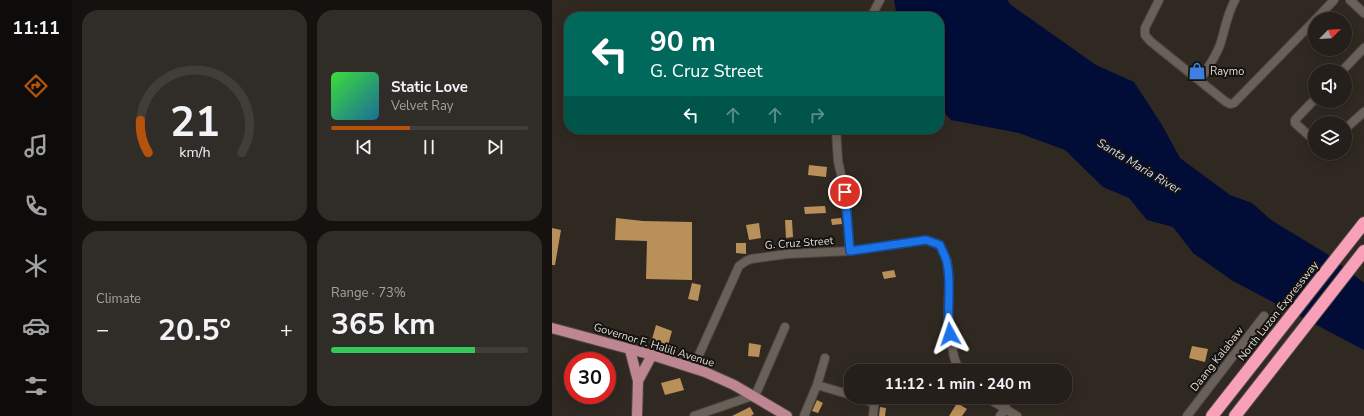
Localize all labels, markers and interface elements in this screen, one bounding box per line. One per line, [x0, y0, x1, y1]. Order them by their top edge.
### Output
north arrow [1308, 12, 1352, 56]
map controls [1308, 12, 1352, 160]
text: 11:11 [12, 16, 60, 40]
text: 90 m [650, 23, 716, 61]
icon: left [584, 28, 636, 80]
text: G. Cruz Street [650, 59, 763, 83]
shop icon: Raymo [1187, 61, 1207, 81]
place label: Raymo [1210, 64, 1244, 79]
button: sound [1308, 64, 1352, 108]
icon: directions [22, 72, 50, 100]
text: Static Love [391, 77, 468, 97]
text: 21 [170, 94, 219, 151]
text: Velvet Ray [391, 97, 453, 115]
icon: left [680, 104, 702, 126]
icon: ahead [722, 104, 744, 126]
icon: ahead [764, 104, 786, 126]
icon: right [806, 104, 828, 126]
button: layers [1308, 116, 1352, 160]
icon: music [22, 132, 50, 160]
water label: Santa Maria River [1094, 135, 1184, 198]
icon: previous [353, 136, 375, 158]
icon: pause [418, 136, 440, 158]
icon: next [484, 136, 506, 158]
text: km/h [179, 143, 210, 162]
pin [828, 175, 862, 209]
icon: arrive [834, 181, 856, 203]
icon: phone [22, 192, 50, 220]
street label: G. Cruz Street [764, 233, 834, 253]
icon: climate [22, 252, 50, 280]
street label: North Luzon Expressway [1234, 258, 1322, 364]
text: Range · 73% [331, 284, 406, 302]
text: Climate [96, 290, 141, 308]
text: 365 km [331, 304, 436, 345]
text: 20.5° [158, 310, 231, 351]
icon: car [22, 312, 50, 340]
position arrow [929, 313, 971, 355]
text: − [96, 315, 109, 345]
text: + [280, 315, 293, 345]
street label: Governor F. Halili Avenue [592, 319, 716, 371]
street label: Daang Kalabaw [1187, 323, 1247, 395]
speed limit sign: 30 [564, 352, 616, 404]
icon: filters [22, 372, 50, 400]
text: 11:12 · 1 min · 240 m [885, 374, 1031, 394]

